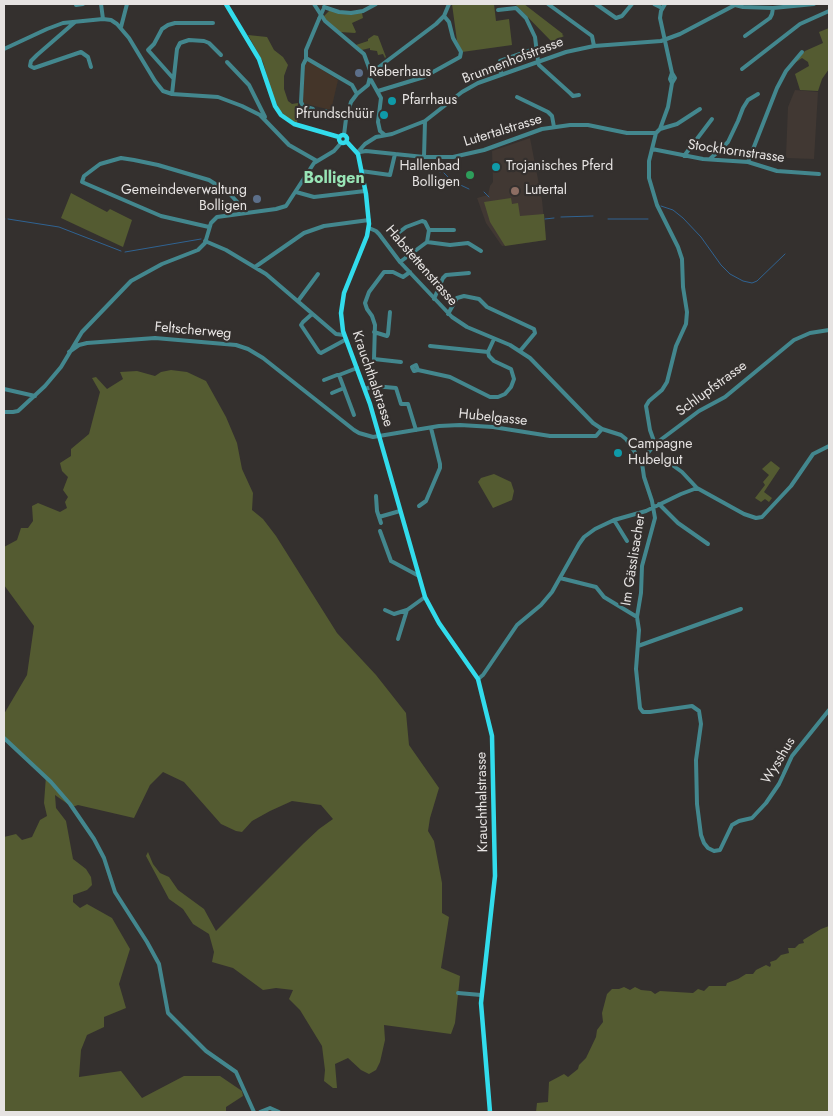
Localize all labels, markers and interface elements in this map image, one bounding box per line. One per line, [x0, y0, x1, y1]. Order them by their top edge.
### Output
street label: Brunnenhofstrasse [460, 34, 566, 88]
place label: Reberhaus [369, 65, 431, 81]
marker: Reberhaus [353, 67, 365, 79]
place label: Pfarrhaus [402, 93, 457, 109]
marker: Pfarrhaus [386, 95, 398, 107]
place label: Pfrundschüür [296, 107, 374, 123]
marker: Pfrundschüür [378, 109, 390, 121]
street label: Lutertalstrasse [462, 111, 544, 151]
street label: Stockhornstrasse [686, 137, 786, 167]
place label: Hallenbad Bolligen [400, 159, 460, 192]
place label: Trojanisches Pferd [506, 159, 613, 175]
marker: Trojanisches Pferd [490, 161, 502, 173]
district label: Bolligen [303, 169, 365, 189]
marker: Hallenbad Bolligen [464, 169, 476, 181]
place label: Gemeindeverwaltung Bolligen [121, 183, 247, 216]
place label: Lutertal [525, 183, 567, 199]
marker: Lutertal [509, 185, 521, 197]
marker: Gemeindeverwaltung Bolligen [251, 193, 263, 205]
street label: Habstettenstrasse [381, 222, 461, 310]
street label: Feltscherweg [154, 319, 232, 343]
street label: Krauchthalstrasse [348, 329, 396, 429]
street label: Schlupfstrasse [673, 358, 751, 420]
street label: Hubelgasse [458, 406, 528, 430]
place label: Campagne Hubelgut [628, 437, 692, 470]
marker: Campagne Hubelgut [612, 447, 624, 459]
street label: Im Gässlisacher [618, 513, 650, 607]
street label: Wysshus [758, 735, 800, 787]
street label: Krauchthalstrasse [474, 752, 492, 852]

